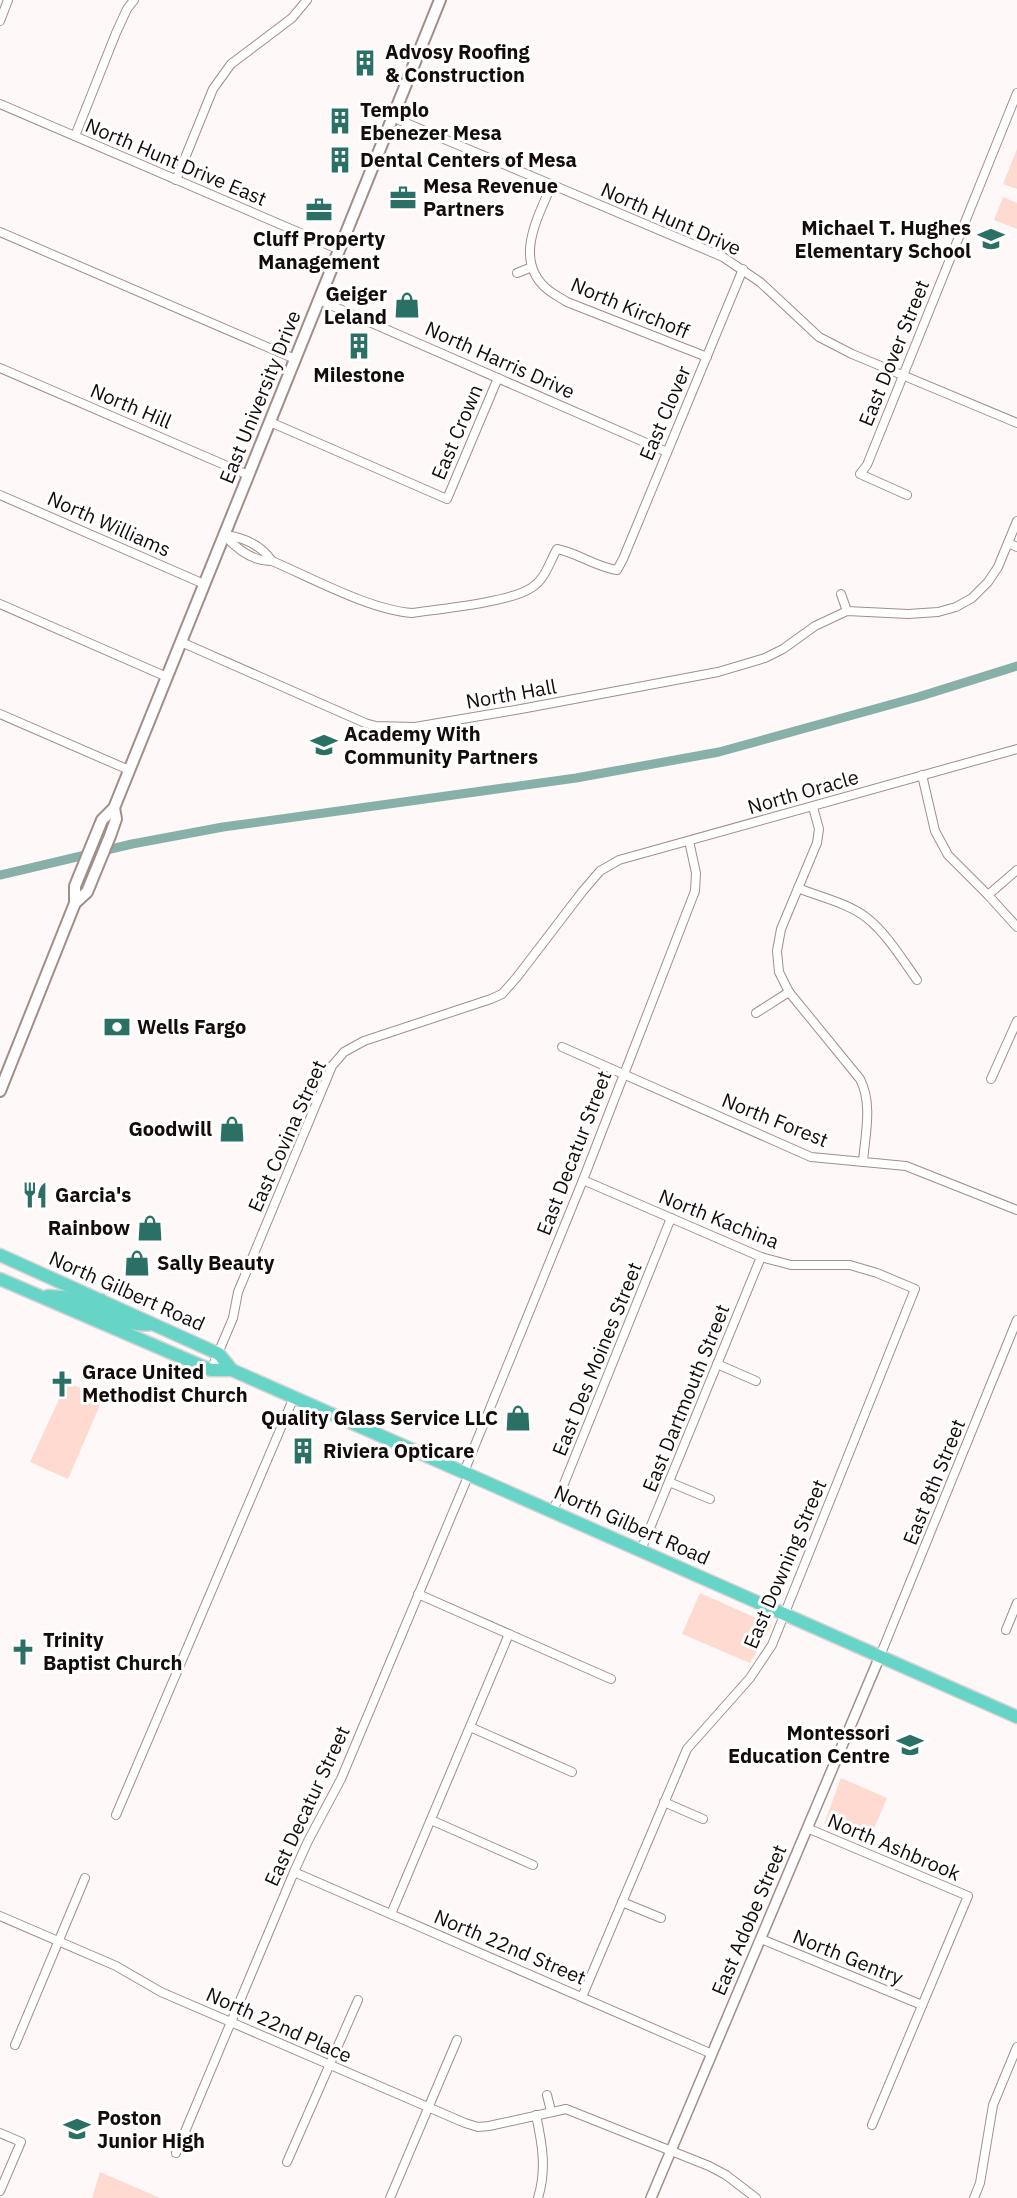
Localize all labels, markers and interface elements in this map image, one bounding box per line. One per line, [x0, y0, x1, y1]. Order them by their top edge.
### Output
place label: Advosy Roofing & Construction [385, 38, 531, 88]
building icon: Advosy Roofing & Construction [350, 48, 380, 78]
place label: Templo Ebenezer Mesa [360, 96, 502, 146]
building icon: Templo Ebenezer Mesa [325, 106, 355, 136]
street label: North Hunt Drive East [81, 111, 271, 212]
building icon: Dental Centers of Mesa [325, 145, 355, 175]
place label: Dental Centers of Mesa [360, 146, 577, 173]
place label: Mesa Revenue Partners [423, 172, 558, 222]
street label: North Hunt Drive [597, 176, 746, 262]
office icon: Mesa Revenue Partners [388, 183, 418, 213]
office icon: Cluff Property Management [304, 195, 334, 225]
place label: Michael T. Hughes Elementary School [795, 214, 971, 264]
school or university icon: Michael T. Hughes Elementary School [976, 224, 1006, 254]
place label: Cluff Property Management [253, 225, 385, 275]
street label: North Kirchoff [567, 270, 694, 345]
street label: East Dover Street [852, 276, 935, 430]
place label: Geiger Leland [324, 280, 387, 330]
shop icon: Geiger Leland [392, 290, 422, 320]
street label: East University Drive [212, 306, 307, 487]
street label: North Harris Drive [421, 314, 579, 405]
building icon: Milestone [344, 331, 374, 361]
place label: Milestone [313, 361, 405, 388]
street label: East Clover [632, 361, 697, 464]
street label: North Hill [86, 376, 176, 435]
street label: East Crown [424, 380, 489, 484]
street label: North Williams [43, 484, 175, 563]
street label: North Hall [464, 672, 558, 715]
place label: Academy With Community Partners [344, 720, 538, 770]
school or university icon: Academy With Community Partners [309, 730, 339, 760]
street label: North Oracle [744, 763, 862, 820]
bank icon: Wells Fargo [102, 1012, 132, 1042]
place label: Wells Fargo [137, 1013, 246, 1040]
street label: East Covina Street [241, 1056, 332, 1216]
street label: East Decatur Street [530, 1067, 617, 1239]
street label: North Forest [718, 1086, 832, 1153]
shop icon: Goodwill [217, 1114, 247, 1144]
place label: Goodwill [128, 1115, 212, 1142]
restaurant icon: Garcia's [20, 1180, 50, 1210]
place label: Garcia's [55, 1181, 131, 1208]
street label: North Kachina [655, 1182, 784, 1255]
shop icon: Rainbow [135, 1213, 165, 1243]
place label: Rainbow [48, 1214, 130, 1241]
street label: North Gilbert Road [45, 1244, 209, 1337]
shop icon: Sally Beauty [122, 1248, 152, 1278]
place label: Sally Beauty [157, 1249, 275, 1276]
street label: East Des Moines Street [545, 1258, 648, 1460]
street label: East Dartmouth Street [636, 1300, 736, 1496]
place label: Grace United Methodist Church [82, 1358, 248, 1408]
church icon: Grace United Methodist Church [47, 1369, 77, 1399]
shop icon: Quality Glass Service LLC [503, 1403, 533, 1433]
place label: Quality Glass Service LLC [261, 1404, 498, 1431]
street label: East 8th Street [896, 1415, 971, 1549]
building icon: Riviera Opticare [288, 1436, 318, 1466]
place label: Riviera Opticare [323, 1437, 474, 1464]
street label: East Downing Street [737, 1475, 832, 1653]
street label: North Gilbert Road [550, 1478, 714, 1571]
place label: Trinity Baptist Church [43, 1626, 183, 1676]
church icon: Trinity Baptist Church [8, 1637, 38, 1667]
place label: Montessori Education Centre [728, 1719, 890, 1769]
street label: East Decatur Street [258, 1721, 356, 1890]
school or university icon: Montessori Education Centre [895, 1730, 925, 1760]
street label: North Ashbrook [824, 1806, 965, 1887]
street label: East Adobe Street [705, 1840, 793, 1999]
street label: North 22nd Street [430, 1902, 590, 1991]
street label: North Gentry [789, 1922, 907, 1991]
street label: North 22nd Place [202, 1980, 356, 2069]
place label: Poston Junior High [97, 2104, 205, 2154]
school or university icon: Poston Junior High [62, 2114, 92, 2144]

